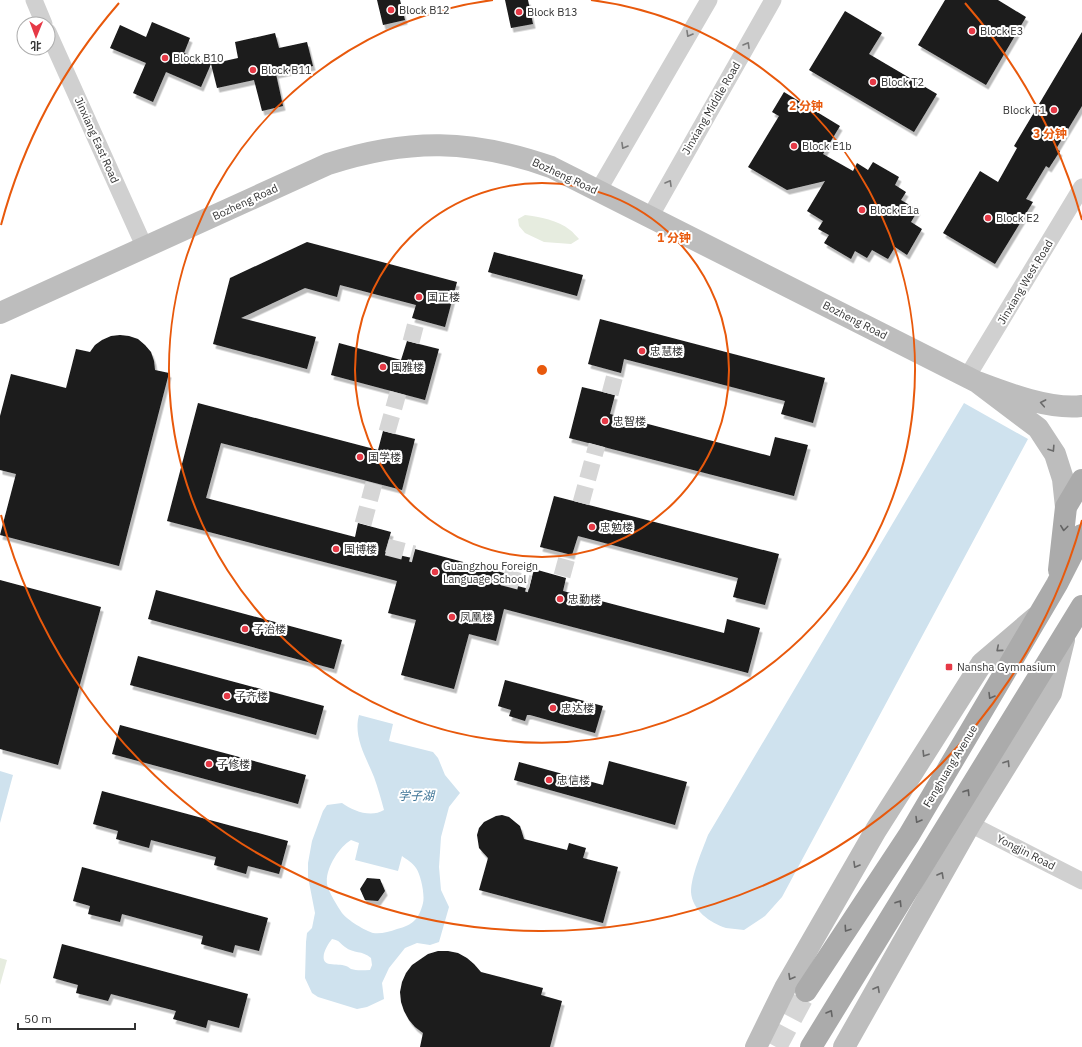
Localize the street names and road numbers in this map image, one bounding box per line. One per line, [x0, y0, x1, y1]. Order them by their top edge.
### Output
street label: Jinxiang Middle Road [679, 59, 743, 157]
street label: Jinxiang East Road [72, 95, 122, 185]
street label: Bozheng Road [530, 155, 600, 197]
street label: Bozheng Road [210, 181, 280, 223]
street label: Jinxiang West Road [994, 237, 1056, 327]
street label: Bozheng Road [820, 298, 890, 342]
street label: Fenghuang Avenue [920, 722, 980, 810]
street label: Yongjin Road [994, 831, 1058, 873]

